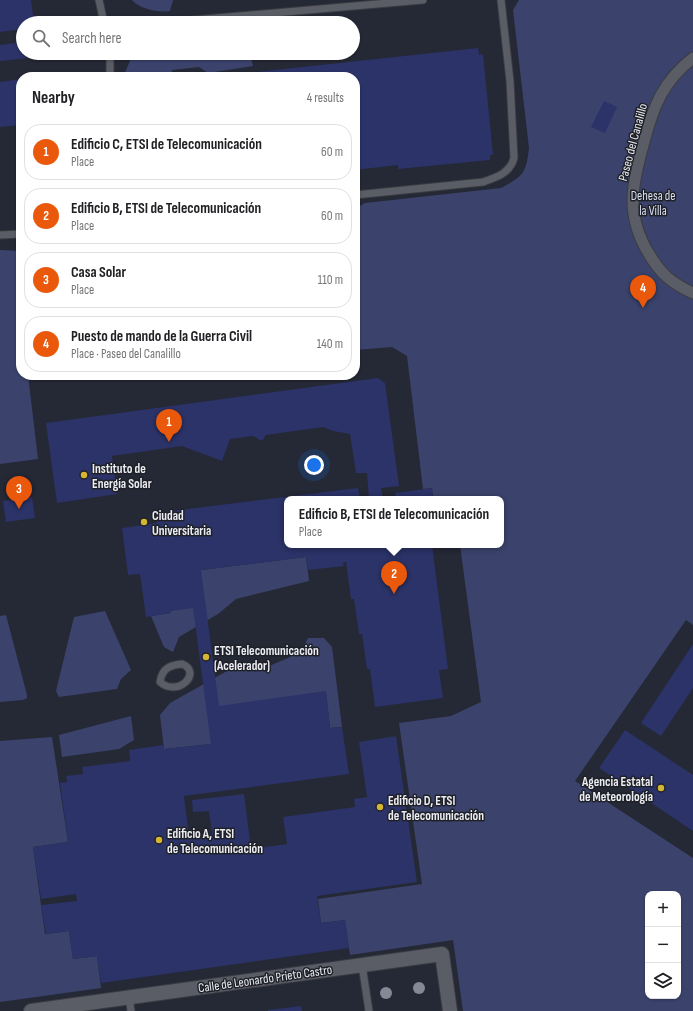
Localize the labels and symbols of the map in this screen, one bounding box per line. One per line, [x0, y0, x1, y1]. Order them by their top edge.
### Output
street label: Paseo del Canalillo [615, 102, 651, 183]
park label: Dehesa de la Villa [631, 188, 675, 219]
pin: 4 [630, 275, 656, 308]
pin: 1 [156, 409, 182, 442]
your location [304, 455, 324, 475]
place label: Instituto de Energía Solar [92, 461, 152, 492]
marker: Instituto de Energía Solar [79, 470, 89, 480]
pin: 3 [6, 476, 32, 509]
place label: Ciudad Universitaria [152, 508, 211, 539]
marker: Ciudad Universitaria [139, 517, 149, 527]
pin: 2 [381, 561, 407, 594]
place label: ETSI Telecomunicación (Acelerador) [214, 643, 319, 674]
marker: ETSI Telecomunicación (Acelerador) [201, 652, 211, 662]
place label: Agencia Estatal de Meteorología [579, 774, 653, 805]
marker: Agencia Estatal de Meteorología [656, 783, 666, 793]
place label: Edificio D, ETSI de Telecomunicación [388, 793, 484, 824]
marker: Edificio D, ETSI de Telecomunicación [375, 802, 385, 812]
place label: Edificio A, ETSI de Telecomunicación [167, 826, 263, 857]
marker: Edificio A, ETSI de Telecomunicación [154, 835, 164, 845]
street label: Calle de Leonardo Prieto Castro [197, 962, 333, 996]

